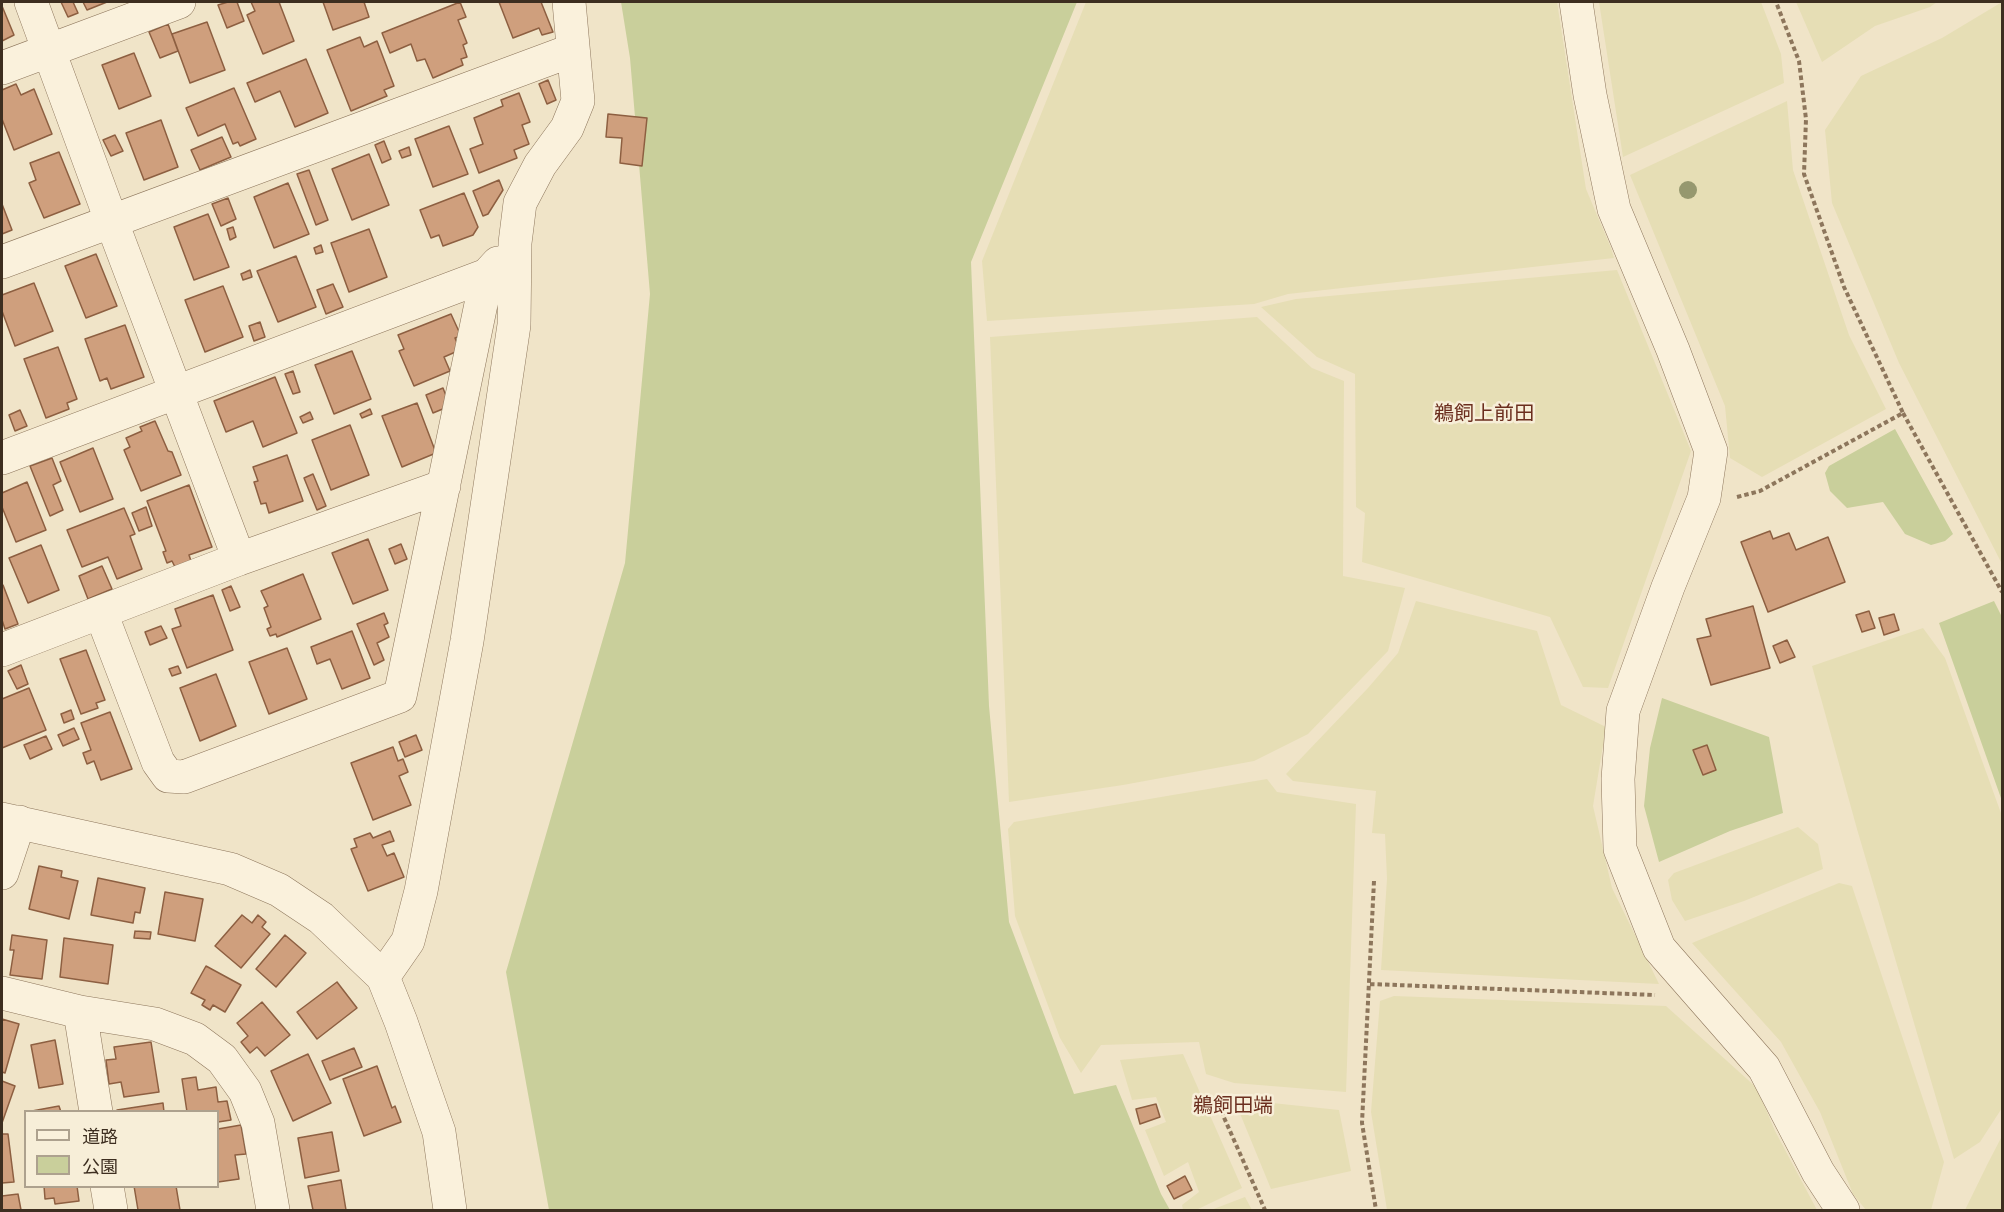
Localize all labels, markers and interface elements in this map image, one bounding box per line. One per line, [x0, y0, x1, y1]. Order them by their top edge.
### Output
district label: 鵜飼上前田 [1434, 402, 1534, 426]
district label: 鵜飼田端 [1193, 1094, 1273, 1118]
legend [24, 1110, 219, 1188]
text: 道路 [82, 1126, 118, 1148]
text: 公園 [82, 1156, 118, 1178]

